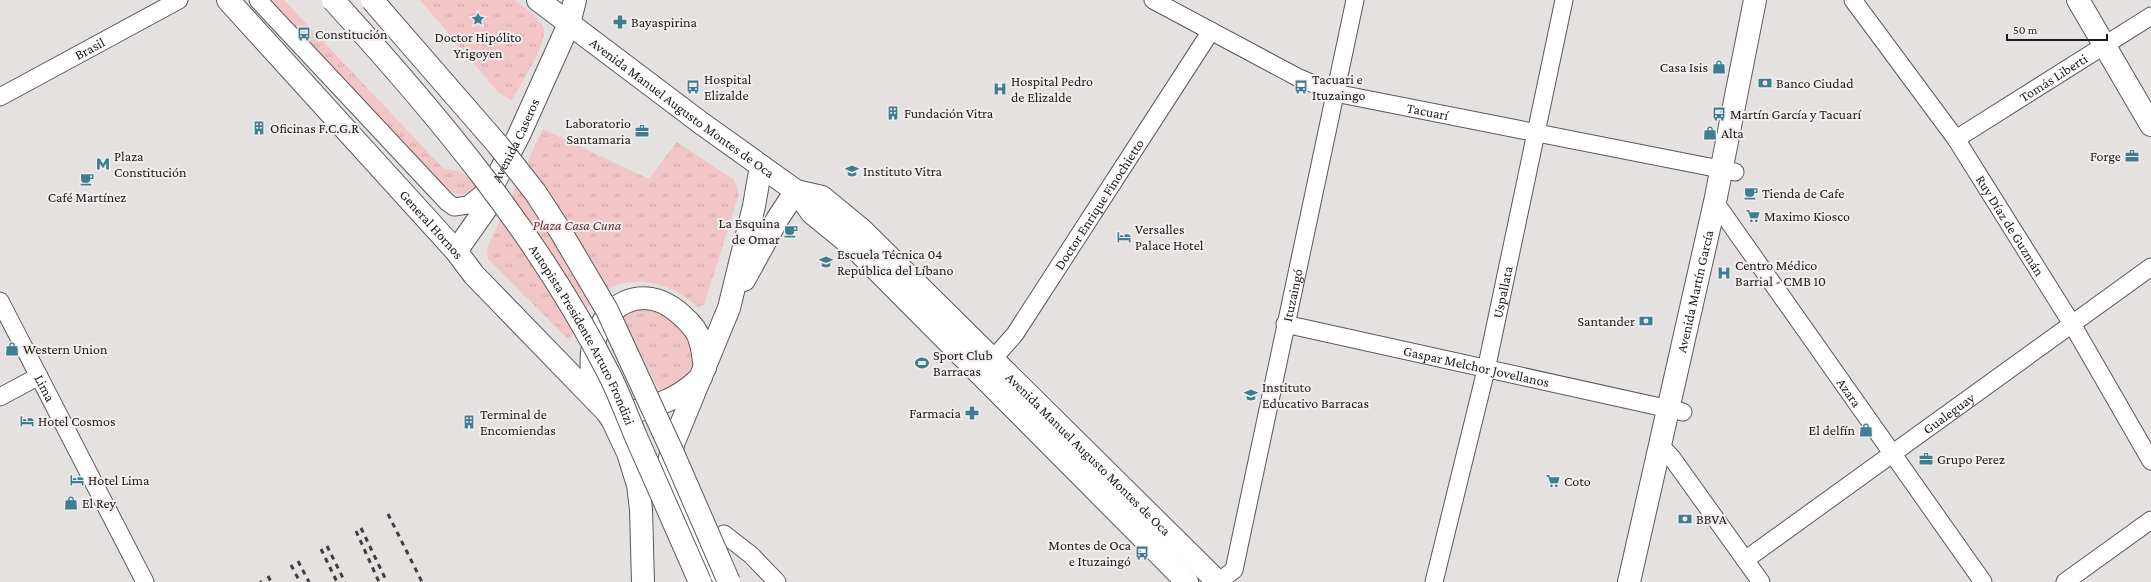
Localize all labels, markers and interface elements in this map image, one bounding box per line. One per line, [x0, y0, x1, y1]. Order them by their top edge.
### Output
place icon: Doctor Hipólito Yrigoyen [470, 11, 486, 27]
pharmacy icon: Bayaspirina [612, 14, 628, 30]
place label: Bayaspirina [631, 14, 698, 30]
scale bar [2007, 16, 2107, 42]
text: 50 m [2013, 23, 2038, 37]
bus stop icon: Constitución [296, 26, 312, 42]
place label: Constitución [315, 26, 388, 42]
place label: Doctor Hipólito Yrigoyen [434, 29, 522, 61]
street label: Brasil [72, 34, 108, 63]
street label: Avenida Manuel Augusto Montes de Oca [587, 34, 778, 181]
street label: Tomás Liberti [2016, 50, 2090, 105]
place label: Casa Isis [1660, 59, 1708, 75]
shop icon: Casa Isis [1711, 59, 1727, 75]
place label: Hospital Elizalde [704, 71, 752, 103]
place label: Tacuari e Ituzaingo [1312, 71, 1366, 103]
place label: Hospital Pedro de Elizalde [1011, 73, 1093, 105]
bank icon: Banco Ciudad [1757, 75, 1773, 91]
place label: Banco Ciudad [1776, 75, 1854, 91]
bus stop icon: Hospital Elizalde [685, 79, 701, 95]
bus stop icon: Tacuari e Ituzaingo [1293, 79, 1309, 95]
hospital icon: Hospital Pedro de Elizalde [992, 81, 1008, 97]
street label: Avenida Caseros [488, 96, 542, 185]
street label: Tacuarí [1406, 99, 1450, 123]
building icon: Fundación Vitra [885, 105, 901, 121]
place label: Fundación Vitra [904, 105, 994, 121]
bus stop icon: Martín García y Tacuarí [1711, 106, 1727, 122]
place label: Martín García y Tacuarí [1730, 106, 1862, 122]
place label: Laboratorio Santamaria [565, 115, 632, 147]
building icon: Oficinas F.C.G.R [251, 120, 267, 136]
place label: Oficinas F.C.G.R [270, 120, 359, 136]
office icon: Laboratorio Santamaria [634, 123, 650, 139]
shop icon: Alta [1702, 125, 1718, 141]
place label: Alta [1721, 125, 1744, 141]
street label: Doctor Enrique Finochietto [1051, 136, 1147, 273]
place label: Plaza Constitución [114, 148, 187, 180]
place label: Forge [2090, 148, 2121, 164]
office icon: Forge [2124, 148, 2140, 164]
metro station icon: Plaza Constitución [95, 156, 111, 172]
school or university icon: Instituto Vitra [844, 163, 860, 179]
place label: Instituto Vitra [863, 163, 942, 179]
cafe icon: Café Martínez [79, 171, 95, 187]
street label: Ruy Díaz de Guzmán [1973, 172, 2048, 279]
cafe icon: Tienda de Cafe [1743, 185, 1759, 201]
place label: Tienda de Cafe [1762, 185, 1844, 201]
street label: General Hornos [396, 187, 467, 262]
place label: Café Martínez [48, 189, 126, 205]
supermarket icon: Maximo Kiosco [1745, 208, 1761, 224]
place label: Maximo Kiosco [1764, 208, 1850, 224]
place label: La Esquina de Omar [719, 215, 781, 247]
park label: Plaza Casa Cuna [533, 217, 622, 233]
place label: Versalles Palace Hotel [1135, 221, 1204, 253]
cafe icon: La Esquina de Omar [783, 223, 799, 239]
street label: Avenida Martín García [1673, 228, 1717, 354]
hotel icon: Versalles Palace Hotel [1116, 229, 1132, 245]
street label: Autopista Presidente Arturo Frondizi [526, 241, 638, 428]
place label: Escuela Técnica 04 República del Líbano [837, 246, 954, 278]
school or university icon: Escuela Técnica 04 República del Líbano [818, 254, 834, 270]
place label: Centro Médico Barrial - CMB 10 [1735, 257, 1826, 289]
street label: Uspallata [1489, 264, 1516, 320]
hospital icon: Centro Médico Barrial - CMB 10 [1716, 265, 1732, 281]
street label: Ituzaingó [1279, 267, 1306, 323]
place label: Santander [1577, 313, 1635, 329]
bank icon: Santander [1638, 313, 1654, 329]
shop icon: Western Union [4, 341, 20, 357]
place label: Western Union [23, 341, 108, 357]
street label: Gaspar Melchor Jovellanos [1402, 342, 1551, 390]
place label: Sport Club Barracas [933, 347, 993, 379]
sports icon: Sport Club Barracas [914, 355, 930, 371]
street label: Avenida Manuel Augusto Montes de Oca [1003, 369, 1175, 539]
street label: Lima [31, 372, 59, 405]
street label: Azara [1834, 375, 1865, 410]
place label: Instituto Educativo Barracas [1262, 379, 1369, 411]
school or university icon: Instituto Educativo Barracas [1243, 387, 1259, 403]
street label: Gualeguay [1920, 389, 1978, 437]
place label: Farmacia [909, 405, 962, 421]
pharmacy icon: Farmacia [964, 405, 980, 421]
place label: Terminal de Encomiendas [480, 406, 556, 438]
hotel icon: Hotel Cosmos [19, 413, 35, 429]
place label: Hotel Cosmos [38, 413, 115, 429]
building icon: Terminal de Encomiendas [461, 414, 477, 430]
place label: El delfín [1809, 422, 1855, 438]
shop icon: El delfín [1858, 422, 1874, 438]
office icon: Grupo Perez [1918, 451, 1934, 467]
place label: Grupo Perez [1937, 451, 2005, 467]
hotel icon: Hotel Lima [69, 472, 85, 488]
place label: Hotel Lima [88, 472, 150, 488]
supermarket icon: Coto [1545, 473, 1561, 489]
place label: Coto [1564, 473, 1591, 489]
shop icon: El Rey [63, 495, 79, 511]
place label: El Rey [82, 495, 117, 511]
bank icon: BBVA [1677, 511, 1693, 527]
place label: BBVA [1696, 511, 1727, 527]
place label: Montes de Oca e Ituzaingó [1048, 537, 1132, 569]
bus stop icon: Montes de Oca e Ituzaingó [1134, 545, 1150, 561]

